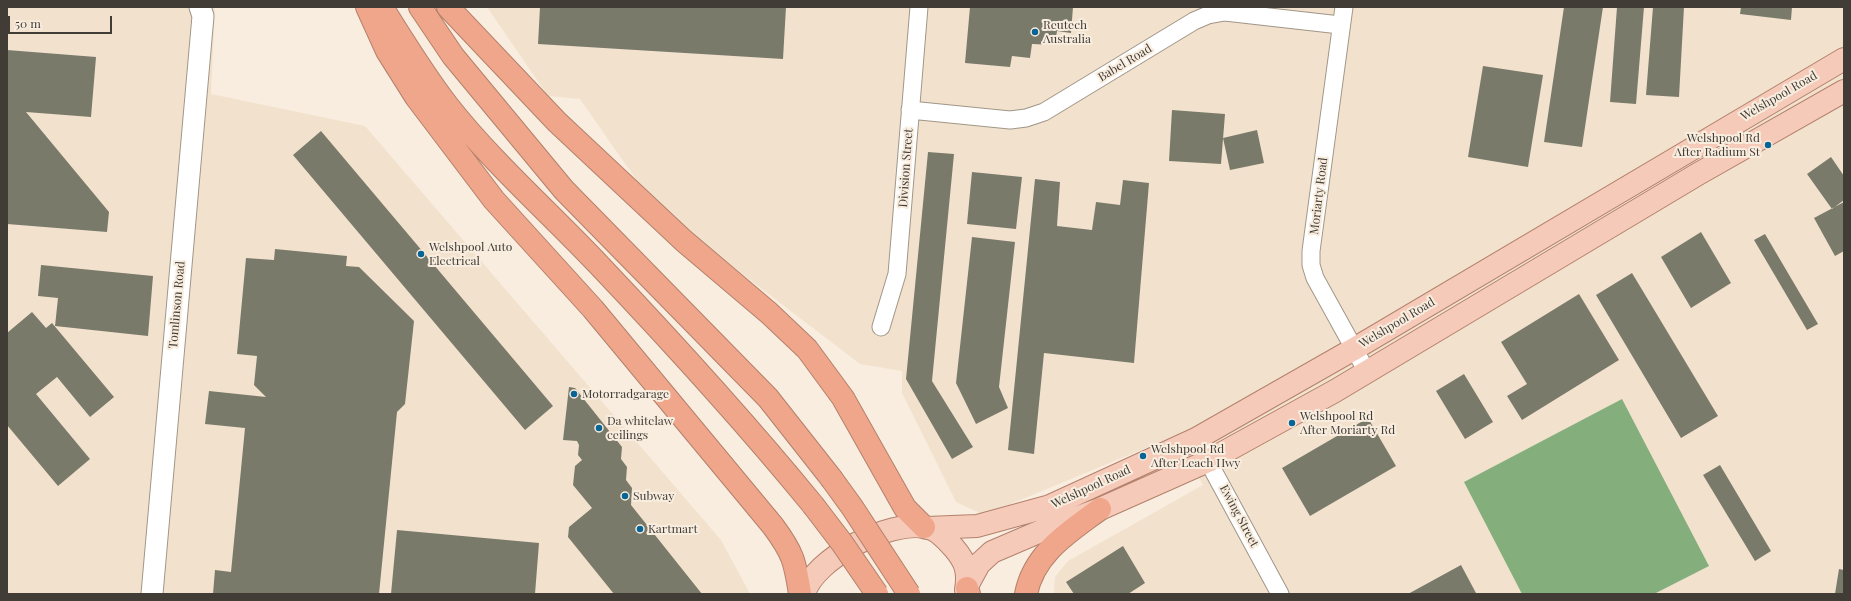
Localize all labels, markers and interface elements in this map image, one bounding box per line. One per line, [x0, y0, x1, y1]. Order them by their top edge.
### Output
scale bar [10, 8, 114, 34]
text: 50 m [15, 15, 41, 31]
place label: Reutech Australia [1043, 18, 1091, 46]
marker: Reutech Australia [1030, 27, 1040, 37]
street label: Babel Road [1096, 41, 1154, 85]
street label: Welshpool Road [1738, 68, 1820, 124]
street label: Division Street [896, 128, 916, 208]
place label: Welshpool Rd After Radium St [1674, 131, 1760, 159]
marker: Welshpool Rd After Radium St [1763, 140, 1773, 150]
street label: Moriarty Road [1307, 157, 1331, 235]
place label: Welshpool Auto Electrical [429, 240, 512, 268]
marker: Welshpool Auto Electrical [416, 249, 426, 259]
street label: Tomlinson Road [166, 261, 188, 349]
street label: Welshpool Road [1357, 295, 1437, 351]
place label: Motorradgarage [582, 387, 669, 401]
marker: Motorradgarage [569, 389, 579, 399]
place label: Welshpool Rd After Moriarty Rd [1300, 409, 1395, 437]
place label: Da whitelaw ceilings [607, 414, 673, 442]
marker: Welshpool Rd After Moriarty Rd [1287, 418, 1297, 428]
marker: Da whitelaw ceilings [594, 423, 604, 433]
place label: Welshpool Rd After Leach Hwy [1151, 442, 1240, 470]
marker: Welshpool Rd After Leach Hwy [1138, 451, 1148, 461]
street label: Welshpool Road [1049, 462, 1133, 512]
street label: Ewing Street [1217, 482, 1261, 550]
place label: Subway [633, 489, 674, 503]
marker: Subway [620, 491, 630, 501]
place label: Kartmart [648, 522, 698, 536]
marker: Kartmart [635, 524, 645, 534]

